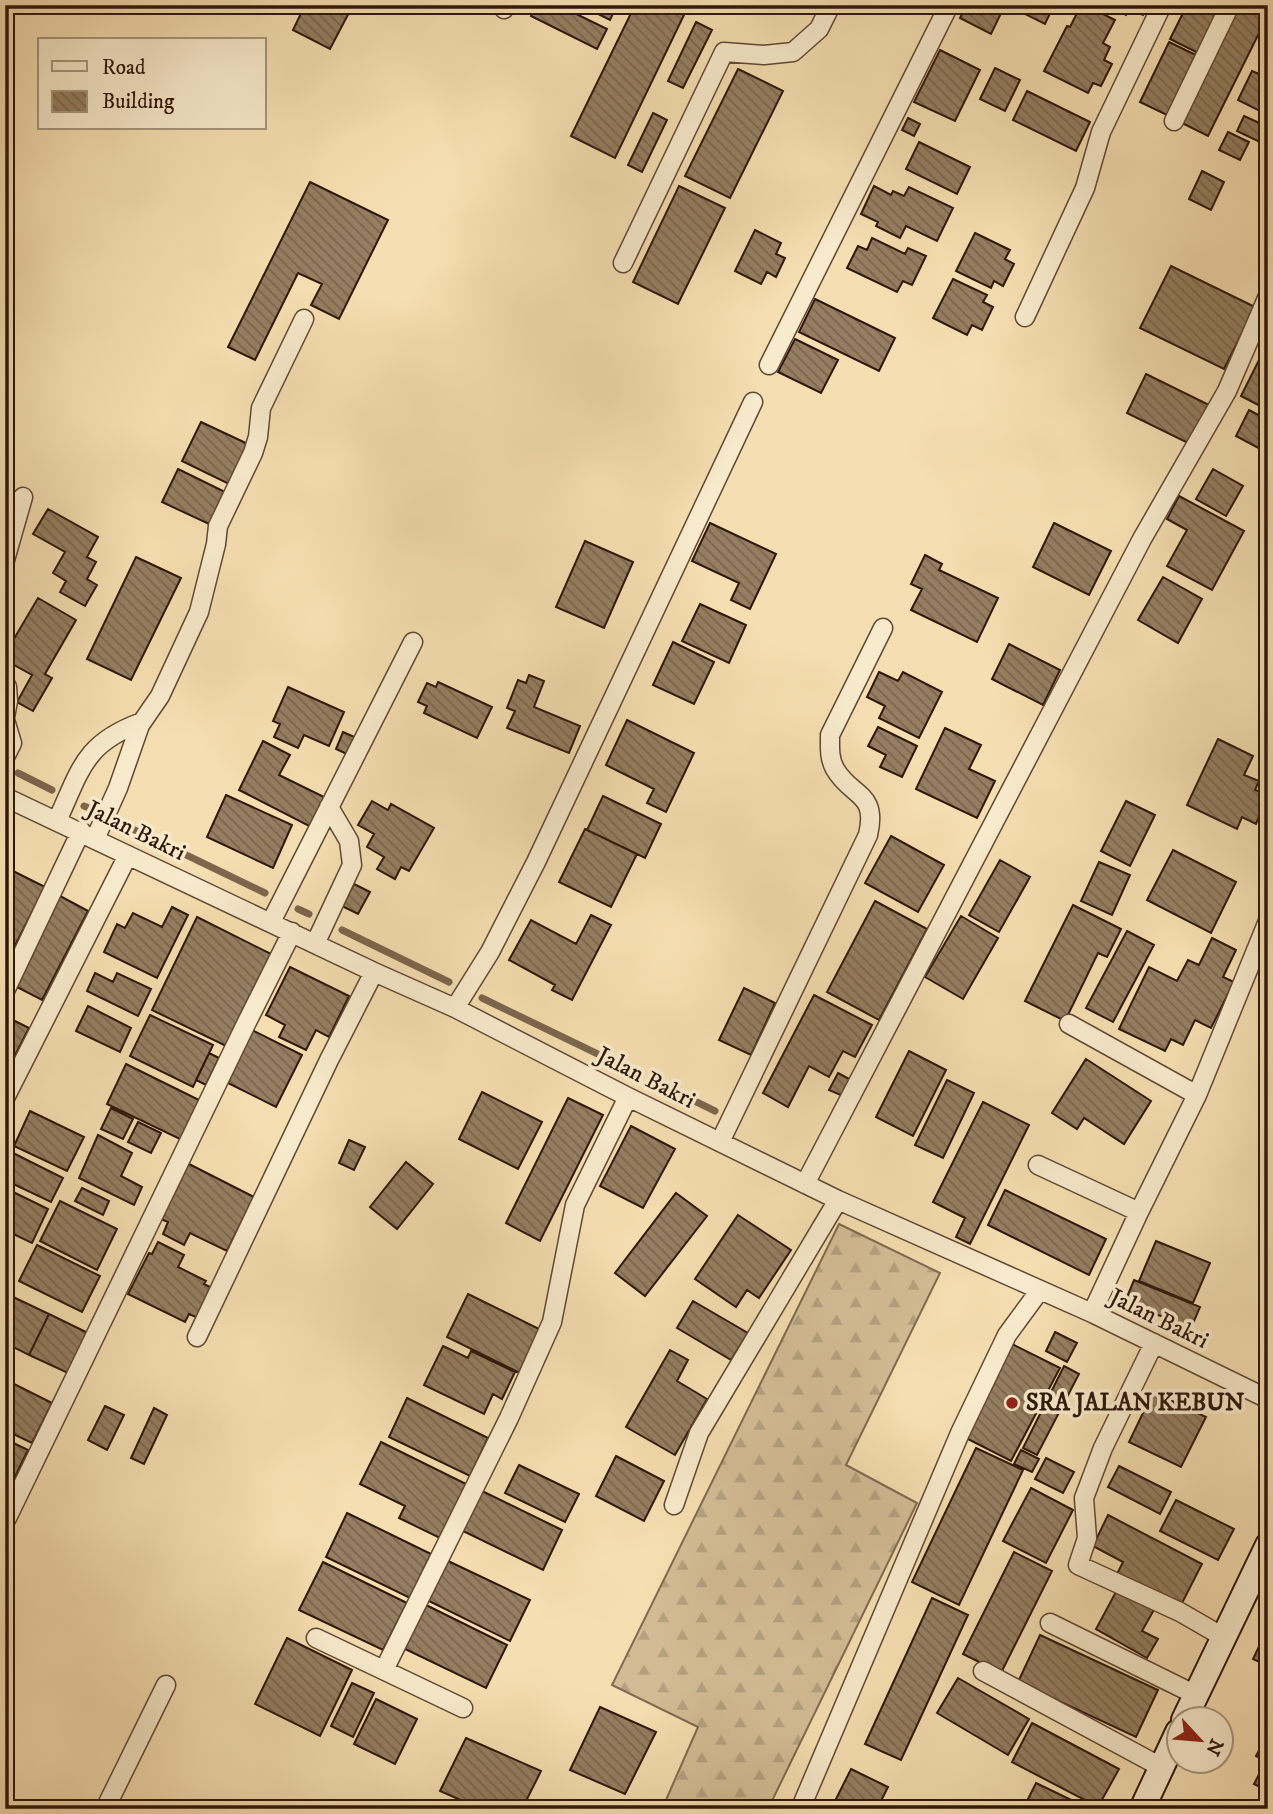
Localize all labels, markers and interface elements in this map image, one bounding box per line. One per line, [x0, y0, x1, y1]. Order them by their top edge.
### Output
legend [38, 38, 266, 130]
text: Road [102, 55, 146, 81]
text: Building [102, 89, 175, 115]
street label: Jalan Bakri [80, 793, 191, 868]
street label: Jalan Bakri [590, 1039, 700, 1116]
street label: Jalan Bakri [1103, 1281, 1214, 1356]
place label: SRA JALAN KEBUN [1026, 1388, 1245, 1418]
marker: SRA JALAN KEBUN [1004, 1395, 1020, 1411]
north arrow [1164, 1706, 1234, 1776]
text: N [1200, 1735, 1228, 1759]

